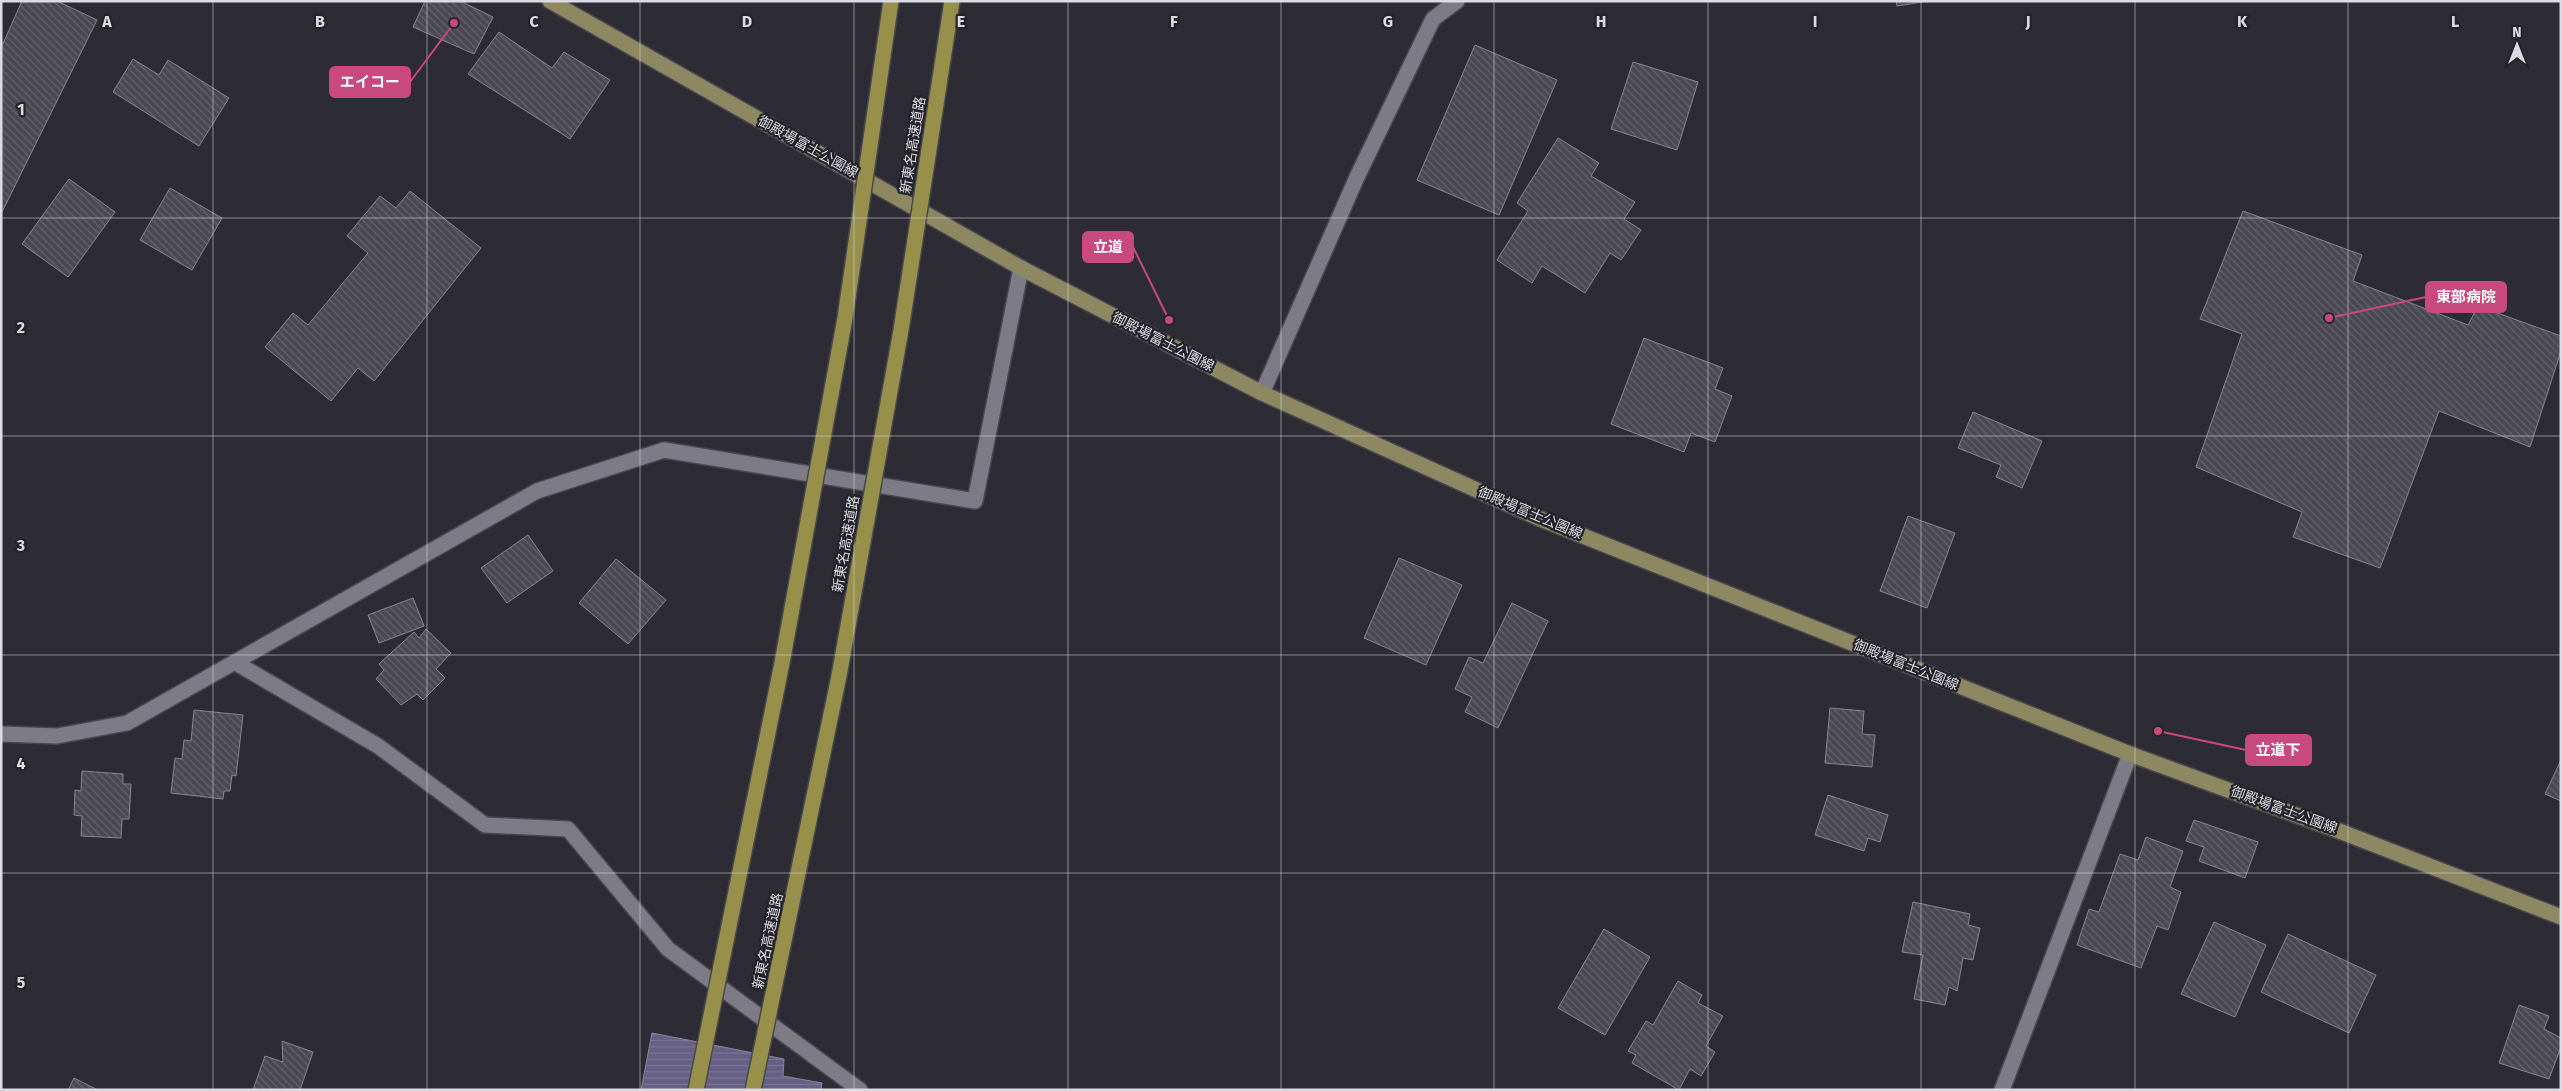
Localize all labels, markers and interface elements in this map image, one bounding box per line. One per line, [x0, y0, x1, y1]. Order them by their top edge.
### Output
text: A [101, 12, 112, 31]
text: B [315, 12, 325, 31]
text: C [529, 12, 539, 31]
text: D [742, 12, 752, 31]
text: E [957, 12, 965, 31]
text: F [1170, 12, 1178, 31]
text: G [1383, 12, 1393, 31]
text: H [1596, 12, 1606, 31]
text: I [1813, 12, 1817, 31]
text: J [2024, 12, 2031, 31]
text: K [2237, 12, 2248, 31]
text: L [2451, 12, 2459, 31]
north arrow [2492, 20, 2542, 70]
text: N [2512, 24, 2522, 41]
callout: エイコー [330, 67, 410, 97]
text: エイコー [340, 73, 400, 91]
street label: 新東名高速道路 [897, 95, 929, 195]
text: 1 [17, 100, 25, 119]
street label: 御殿場富士公園線 [755, 112, 861, 182]
callout: 立道 [1083, 232, 1133, 262]
text: 立道 [1093, 238, 1123, 256]
callout: 東部病院 [2426, 282, 2506, 312]
text: 東部病院 [2436, 288, 2496, 306]
street label: 御殿場富士公園線 [1109, 309, 1217, 375]
text: 2 [17, 318, 25, 337]
street label: 御殿場富士公園線 [1475, 483, 1585, 543]
street label: 新東名高速道路 [829, 494, 863, 594]
text: 3 [16, 536, 25, 555]
street label: 御殿場富士公園線 [1851, 636, 1961, 694]
callout: 立道下 [2246, 735, 2311, 765]
text: 立道下 [2255, 741, 2301, 759]
text: 4 [16, 754, 26, 773]
street label: 御殿場富士公園線 [2228, 783, 2340, 837]
street label: 新東名高速道路 [749, 891, 787, 991]
text: 5 [17, 973, 26, 992]

